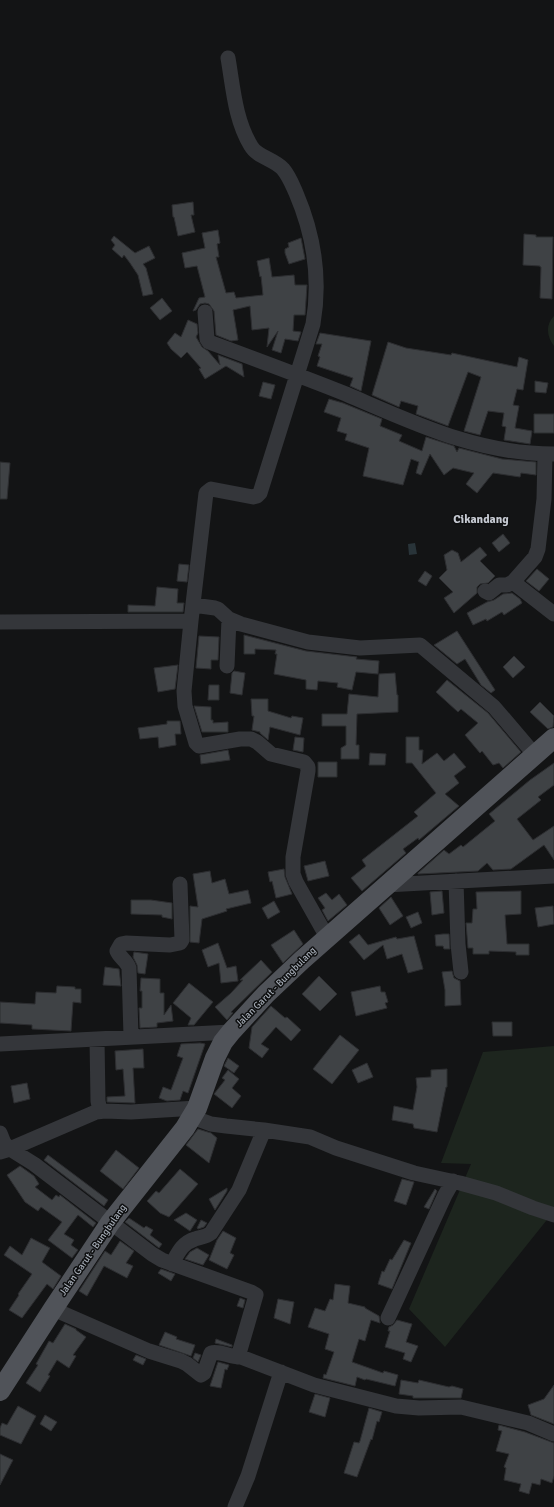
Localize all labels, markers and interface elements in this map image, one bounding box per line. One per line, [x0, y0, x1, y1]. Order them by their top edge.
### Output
district label: Cikandang [453, 512, 509, 527]
street label: Jalan Garut - Bungbulang [233, 944, 319, 1030]
street label: Jalan Garut - Bungbulang [57, 1202, 129, 1298]

